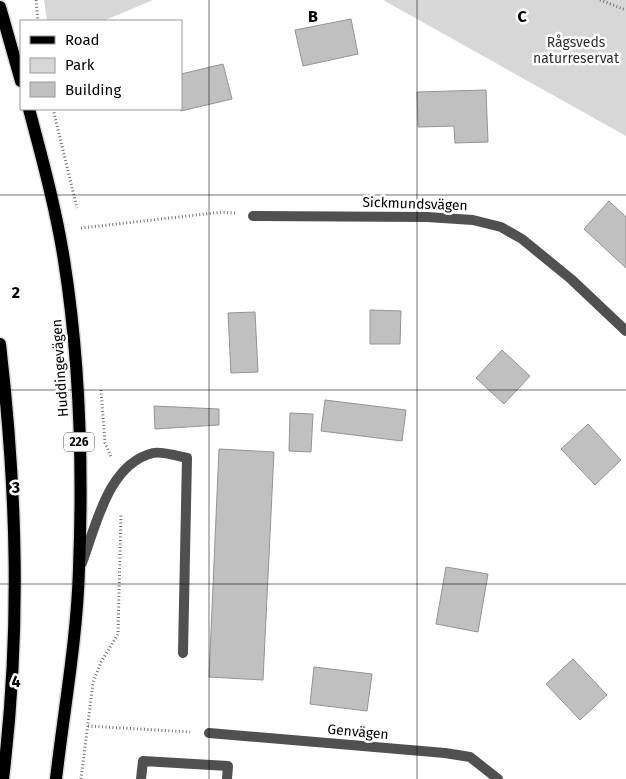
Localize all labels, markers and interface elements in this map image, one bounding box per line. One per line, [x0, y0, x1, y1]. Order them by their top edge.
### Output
text: B [308, 7, 318, 26]
text: C [517, 7, 527, 26]
legend [20, 20, 182, 110]
text: Road [65, 31, 100, 49]
park label: Rågsveds naturreservat [533, 34, 620, 67]
text: Park [65, 56, 95, 74]
text: Building [65, 81, 121, 99]
street label: Sickmundsvägen [362, 194, 468, 214]
text: 2 [12, 283, 20, 302]
street label: Huddingevägen [48, 318, 72, 418]
road number: 226 [64, 432, 94, 452]
text: 3 [11, 478, 20, 497]
text: 4 [11, 672, 21, 691]
street label: Genvägen [327, 721, 389, 743]

